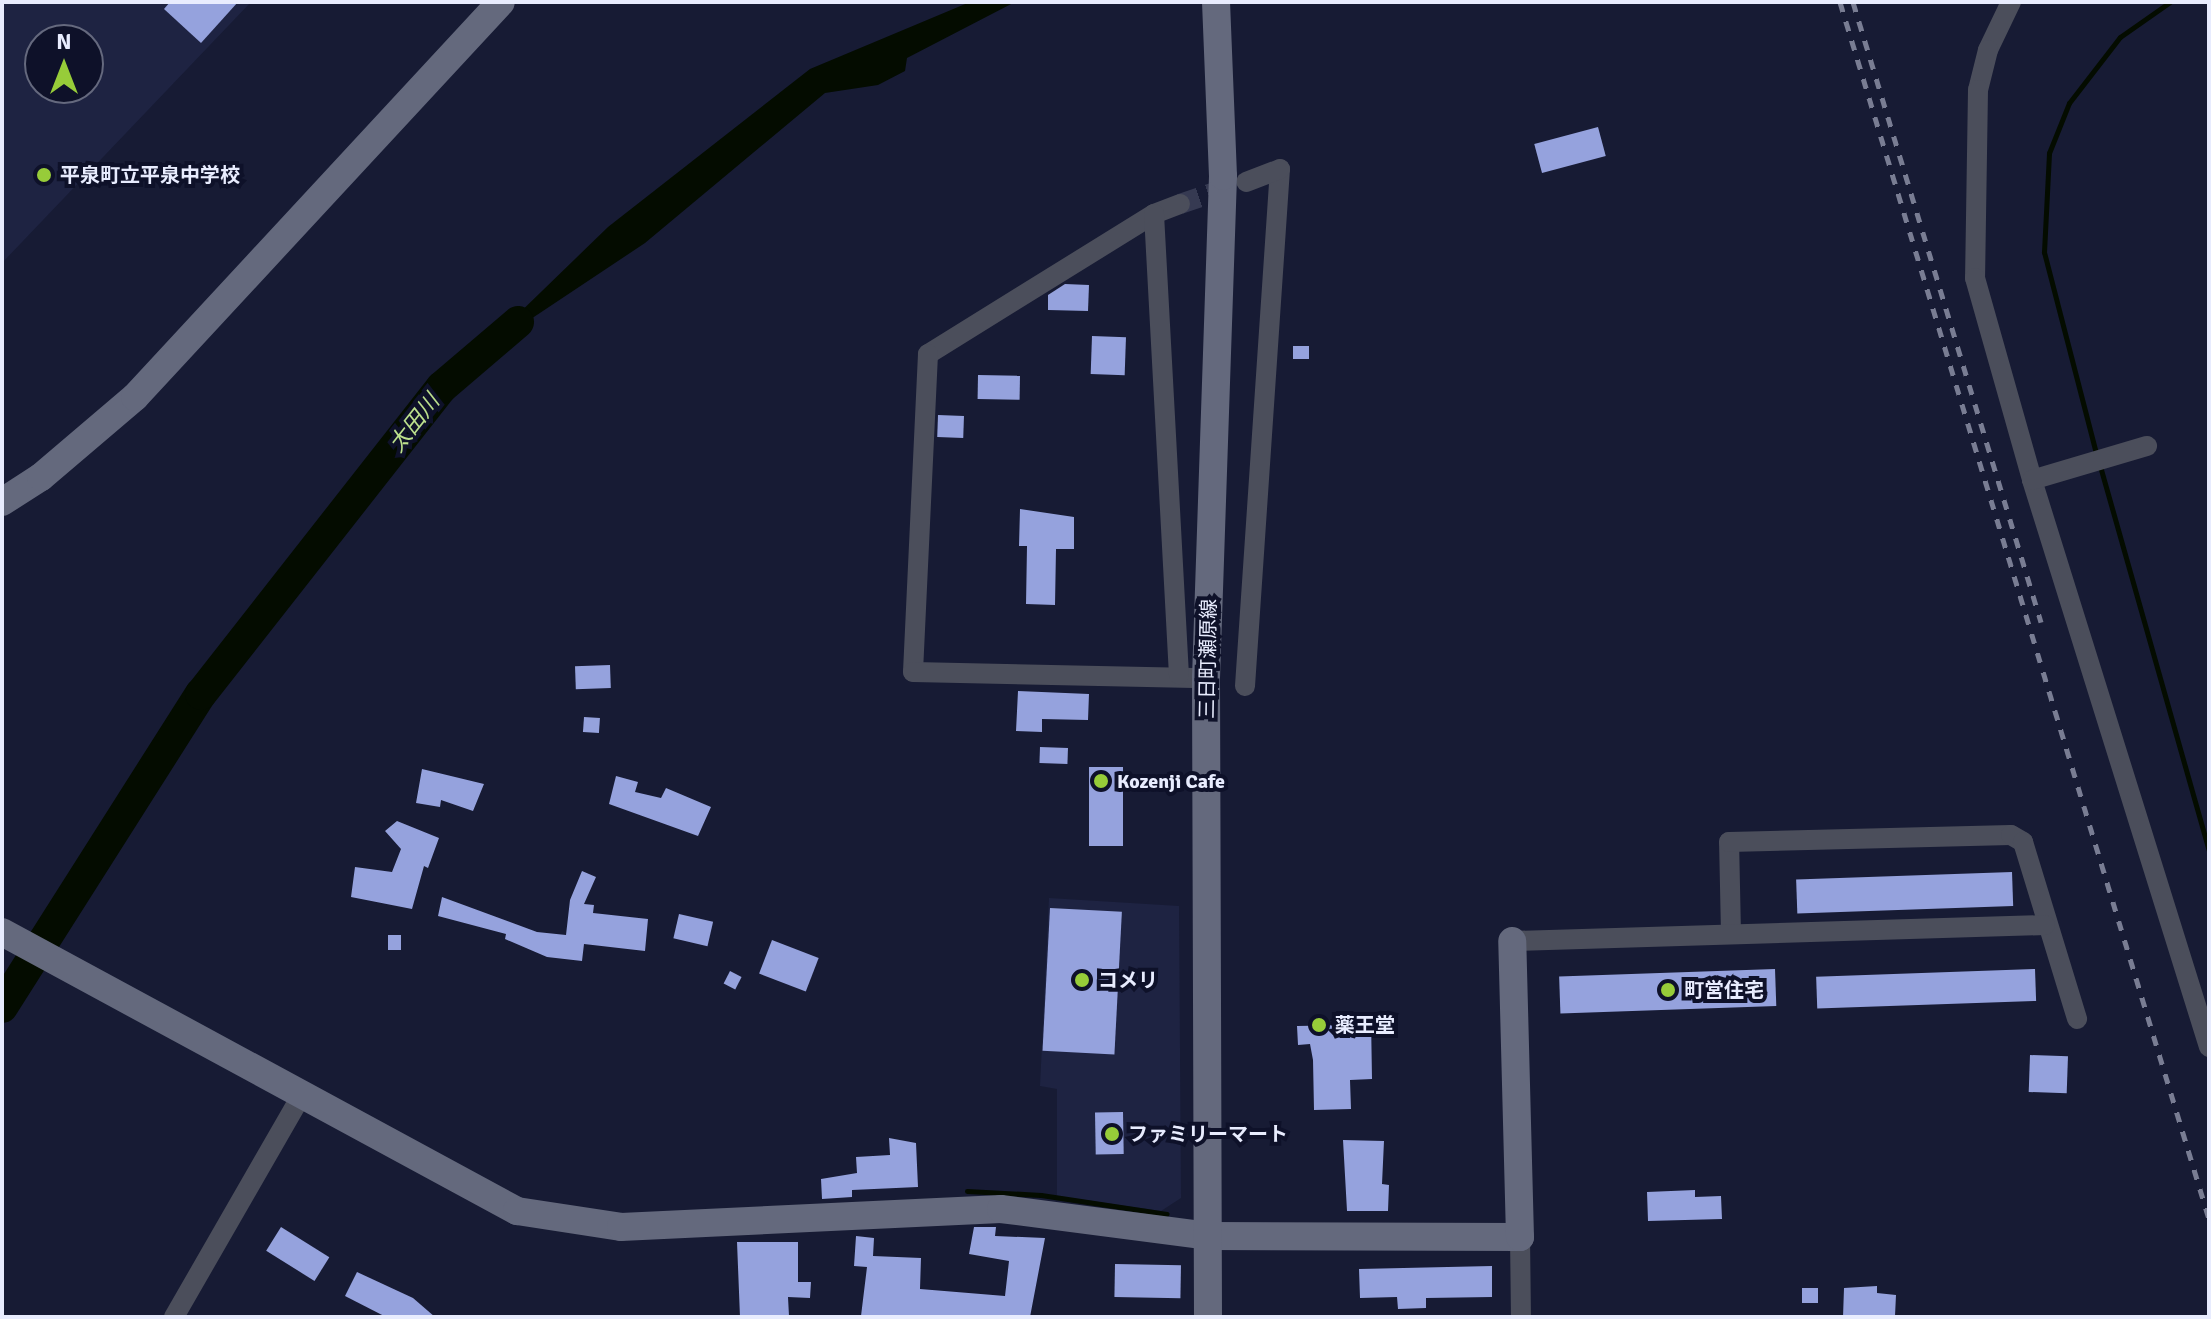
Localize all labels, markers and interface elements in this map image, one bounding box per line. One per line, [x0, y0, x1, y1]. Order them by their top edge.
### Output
north arrow [24, 24, 104, 104]
text: N [56, 28, 72, 55]
place label: 平泉町立平泉中学校 [60, 163, 240, 187]
marker: 平泉町立平泉中学校 [35, 166, 53, 184]
water label: 太田川 [383, 389, 445, 457]
street label: 三日町瀬原線 [1195, 599, 1221, 719]
place label: Kozenji Cafe [1117, 769, 1225, 793]
marker: Kozenji Cafe [1092, 772, 1110, 790]
place label: コメリ [1098, 968, 1158, 992]
marker: コメリ [1073, 971, 1091, 989]
place label: 町営住宅 [1684, 978, 1764, 1002]
marker: 町営住宅 [1659, 981, 1677, 999]
place label: 薬王堂 [1335, 1013, 1395, 1037]
marker: 薬王堂 [1310, 1016, 1328, 1034]
place label: ファミリーマート [1128, 1122, 1288, 1146]
marker: ファミリーマート [1103, 1125, 1121, 1143]

